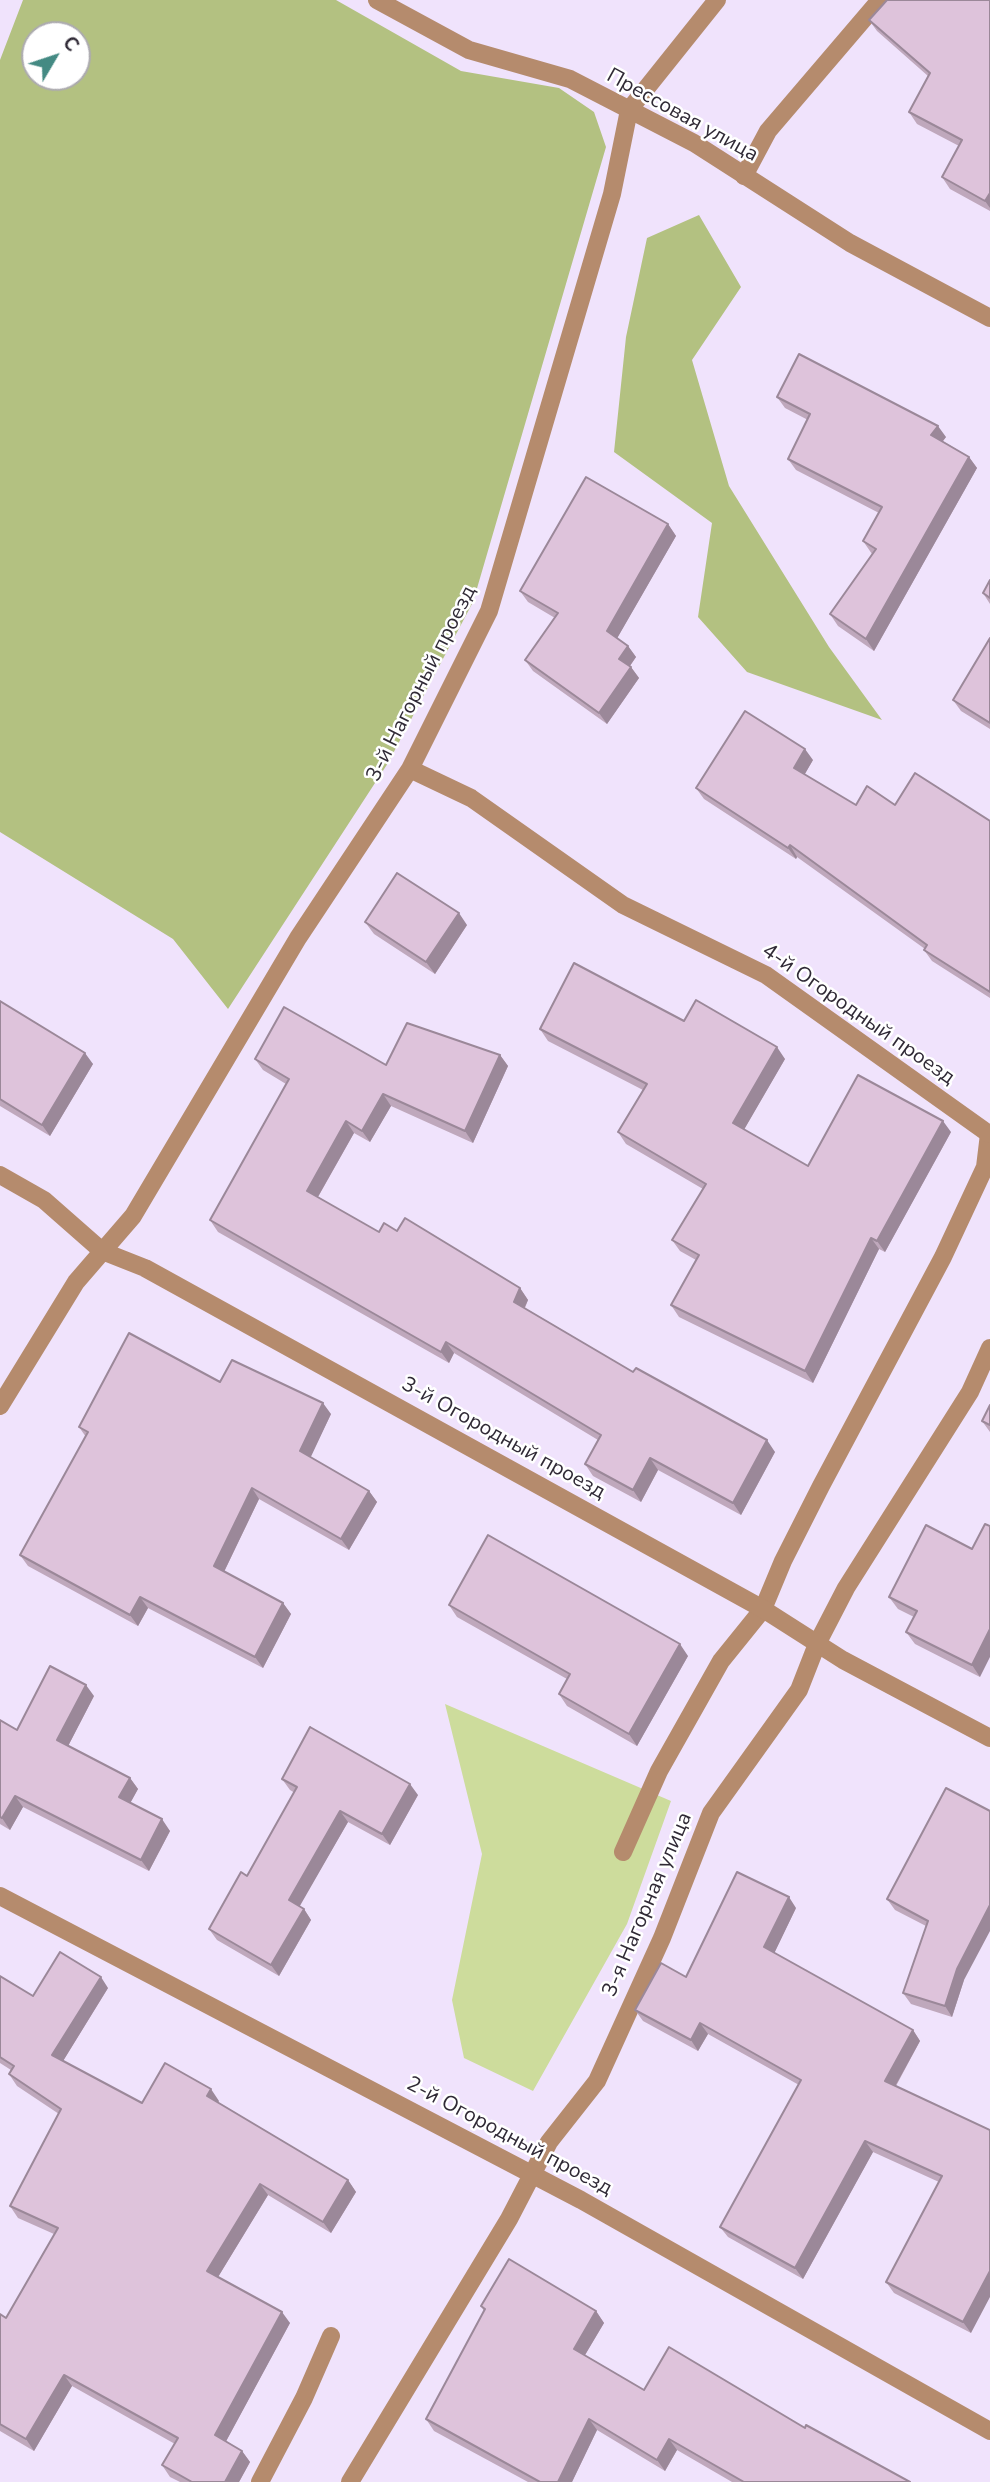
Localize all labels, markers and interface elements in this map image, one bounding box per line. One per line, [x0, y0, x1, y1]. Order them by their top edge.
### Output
north arrow [21, 21, 91, 91]
text: С [57, 31, 85, 57]
street label: Прессовая улица [602, 64, 762, 168]
street label: 3-й Нагорный проезд [362, 582, 482, 786]
street label: 4-й Огородный проезд [757, 939, 959, 1091]
street label: 3-й Огородный проезд [397, 1372, 609, 1506]
street label: 3-я Нагорная улица [598, 1809, 698, 2001]
street label: 2-й Огородный проезд [402, 2072, 616, 2202]

